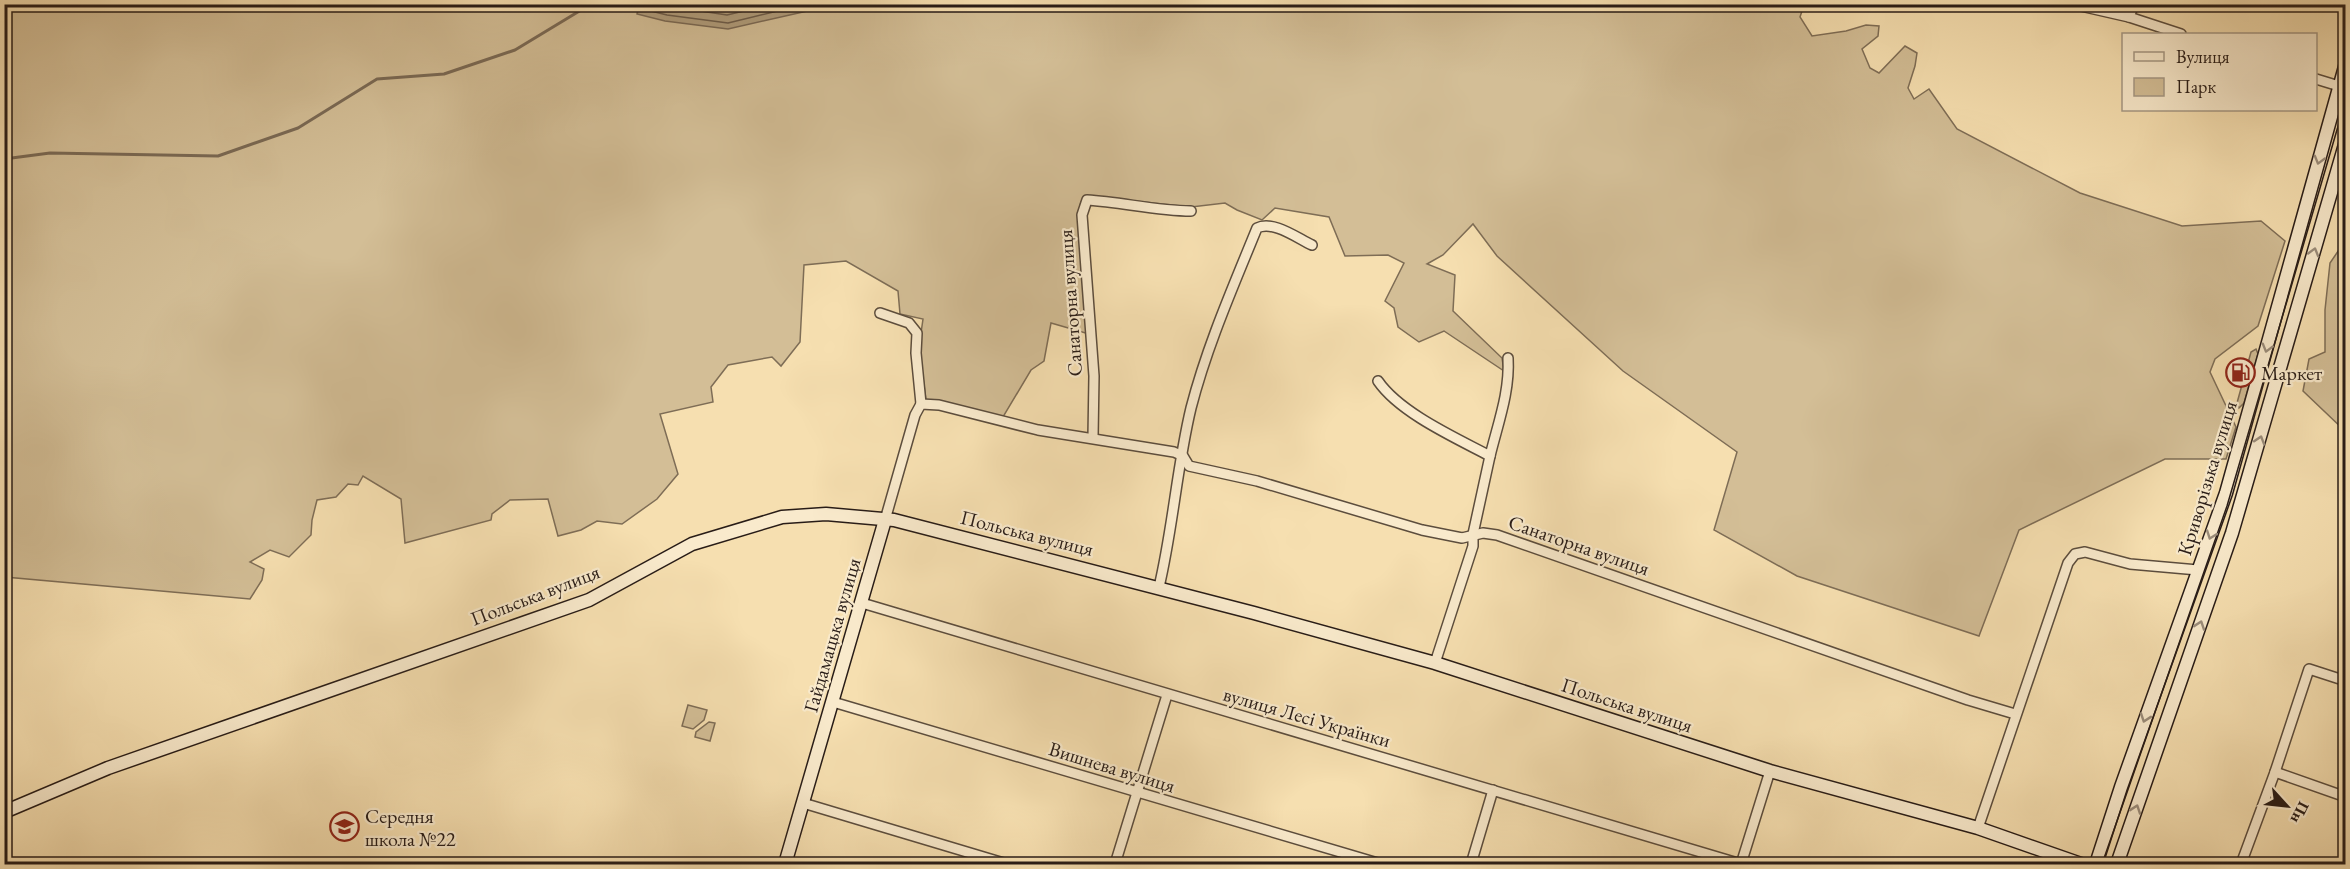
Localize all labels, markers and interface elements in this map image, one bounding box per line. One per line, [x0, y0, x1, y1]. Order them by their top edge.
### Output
legend [2122, 33, 2317, 111]
text: Вулиця [2176, 45, 2229, 68]
text: Парк [2176, 75, 2216, 98]
one-way arrow [2314, 154, 2326, 165]
street label: Санаторна вулиця [1052, 229, 1088, 377]
one-way arrow [2307, 247, 2319, 258]
one-way arrow [2261, 343, 2274, 353]
fuel station icon: Маркет [2224, 357, 2256, 389]
place label: Маркет [2261, 360, 2322, 386]
street label: Криворізька вулиця [2171, 397, 2243, 558]
one-way arrow [2253, 435, 2265, 445]
street label: Польська вулиця [958, 504, 1096, 562]
street label: Санаторна вулиця [1505, 509, 1653, 581]
one-way arrow [2205, 529, 2218, 539]
street label: Гайдамацька вулиця [798, 555, 866, 715]
street label: Польська вулиця [467, 558, 603, 632]
one-way arrow [2192, 620, 2205, 631]
street label: Польська вулиця [1558, 672, 1696, 738]
street label: вулиця Лесі Українки [1220, 681, 1394, 753]
one-way arrow [2140, 712, 2153, 723]
street label: Вишнева вулиця [1046, 735, 1178, 799]
north arrow [2257, 776, 2317, 836]
text: Пн [2286, 798, 2314, 827]
place label: Середня школа №22 [365, 803, 456, 852]
one-way arrow [2129, 804, 2142, 815]
school or university icon: Середня школа №22 [328, 811, 360, 843]

